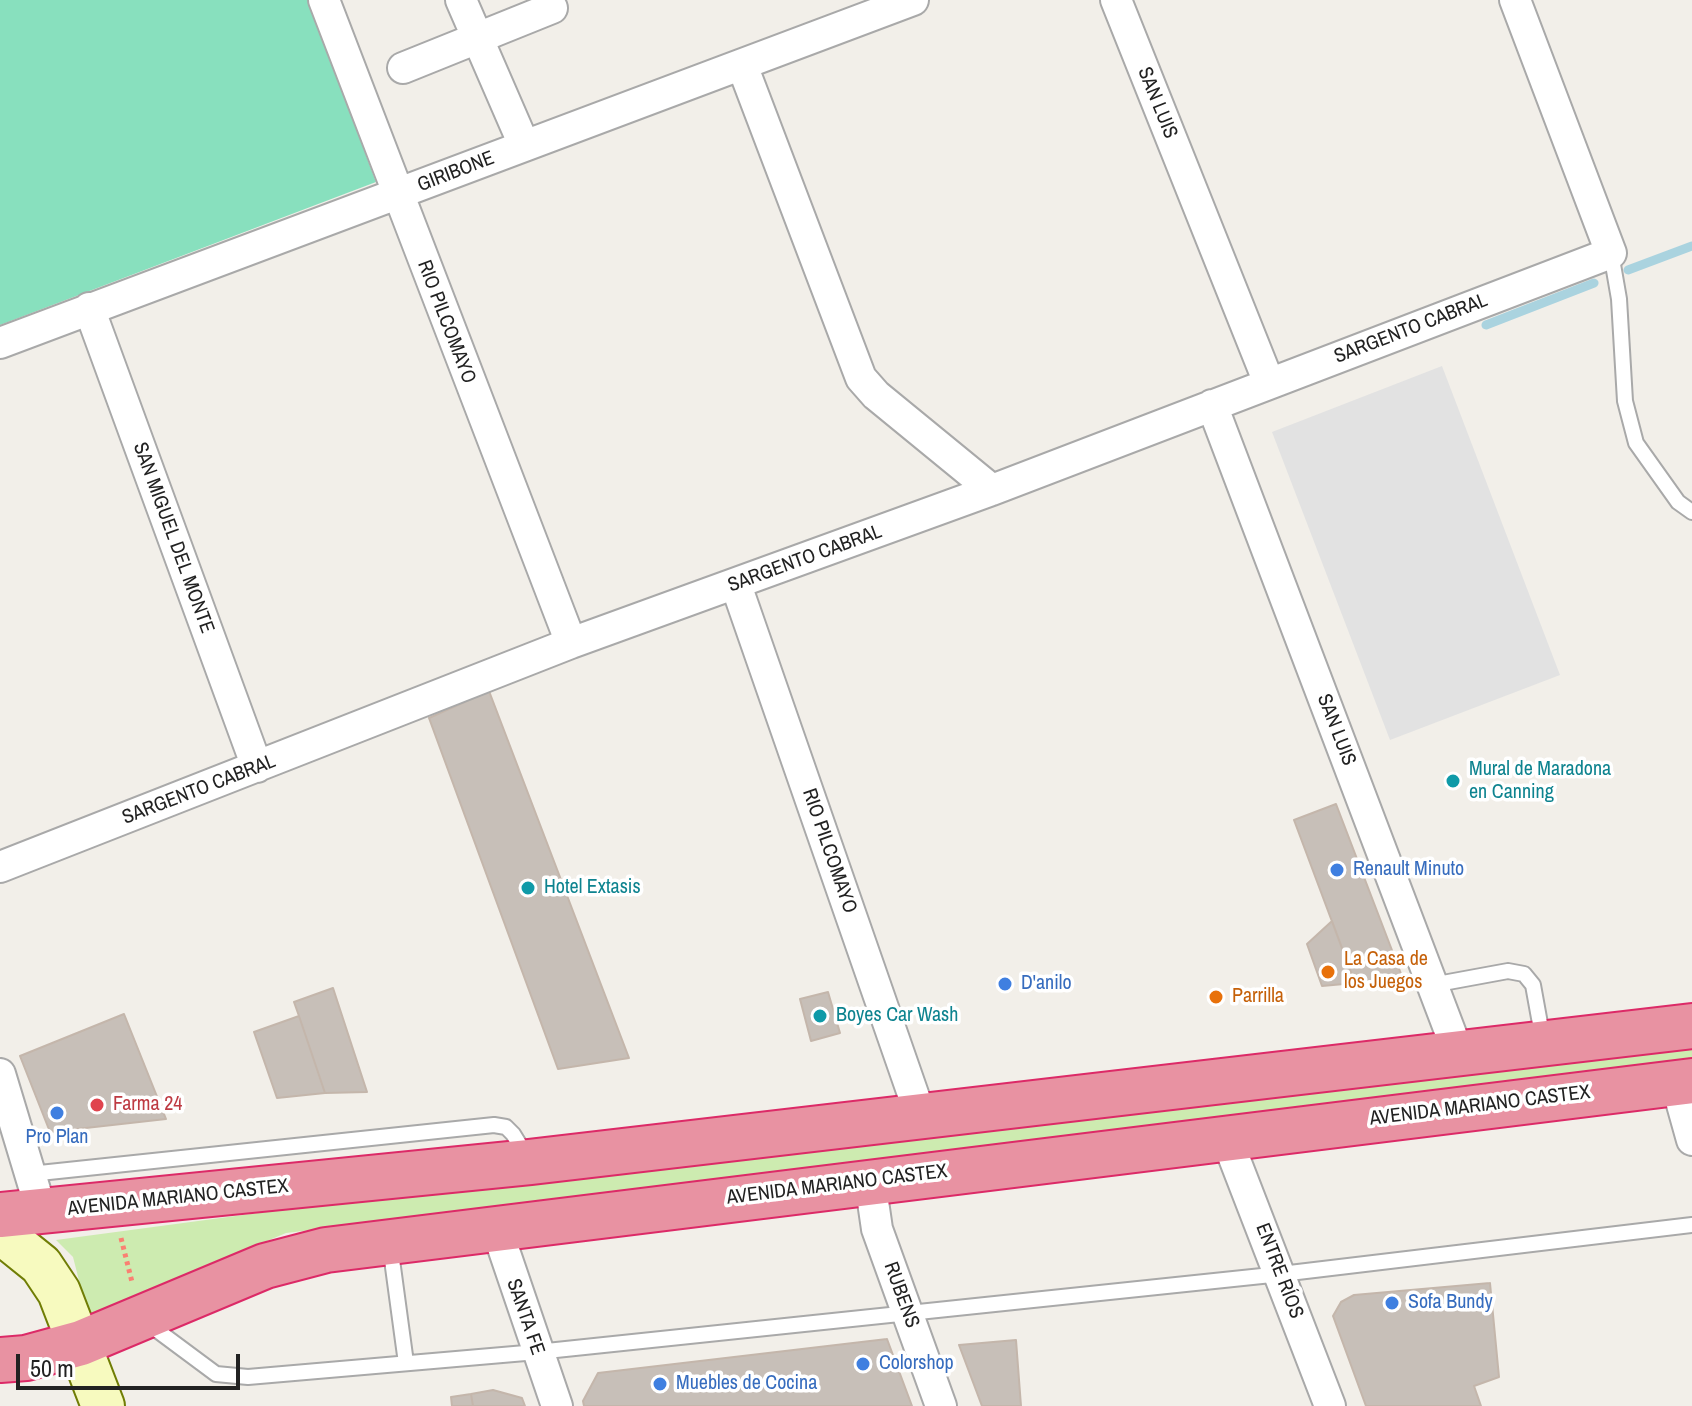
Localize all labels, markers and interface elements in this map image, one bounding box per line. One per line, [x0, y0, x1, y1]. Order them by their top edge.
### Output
street label: SAN LUIS [1132, 64, 1182, 142]
street label: GIRIBONE [414, 146, 498, 198]
street label: RIO PILCOMAYO [411, 257, 481, 387]
street label: SARGENTO CABRAL [1331, 289, 1491, 369]
street label: SAN MIGUEL DEL MONTE [127, 439, 219, 637]
street label: SARGENTO CABRAL [725, 520, 885, 598]
street label: SAN LUIS [1311, 691, 1361, 769]
street label: SARGENTO CABRAL [119, 750, 279, 830]
place label: Mural de Maradona en Canning [1469, 758, 1611, 805]
marker: Mural de Maradona en Canning [1444, 772, 1462, 790]
street label: RIO PILCOMAYO [796, 786, 862, 916]
place label: Renault Minuto [1353, 858, 1464, 882]
marker: Renault Minuto [1328, 861, 1346, 879]
place label: Hotel Extasis [544, 876, 641, 900]
marker: Hotel Extasis [519, 879, 537, 897]
place label: La Casa de los Juegos [1344, 948, 1428, 995]
marker: La Casa de los Juegos [1319, 963, 1337, 981]
place label: D'anilo [1021, 972, 1072, 996]
marker: D'anilo [996, 975, 1014, 993]
place label: Parrilla [1232, 985, 1284, 1009]
marker: Parrilla [1207, 988, 1225, 1006]
place label: Boyes Car Wash [836, 1004, 958, 1028]
marker: Boyes Car Wash [811, 1007, 829, 1025]
street label: AVENIDA MARIANO CASTEX [1368, 1081, 1592, 1131]
place label: Farma 24 [113, 1093, 182, 1117]
marker: Farma 24 [88, 1096, 106, 1114]
marker: Pro Plan [48, 1104, 66, 1122]
place label: Pro Plan [26, 1126, 88, 1150]
street label: AVENIDA MARIANO CASTEX [725, 1160, 949, 1210]
street label: AVENIDA MARIANO CASTEX [66, 1174, 290, 1222]
street label: ENTRE RÍOS [1250, 1220, 1308, 1322]
street label: RUBENS [878, 1259, 924, 1331]
street label: SANTA FE [501, 1276, 549, 1358]
place label: Sofa Bundy [1408, 1291, 1493, 1315]
marker: Sofa Bundy [1383, 1294, 1401, 1312]
scale bar [20, 1338, 244, 1388]
text: 50 m [30, 1352, 74, 1384]
place label: Colorshop [879, 1352, 954, 1376]
marker: Colorshop [854, 1355, 872, 1373]
place label: Muebles de Cocina [676, 1372, 817, 1396]
marker: Muebles de Cocina [651, 1375, 669, 1393]

